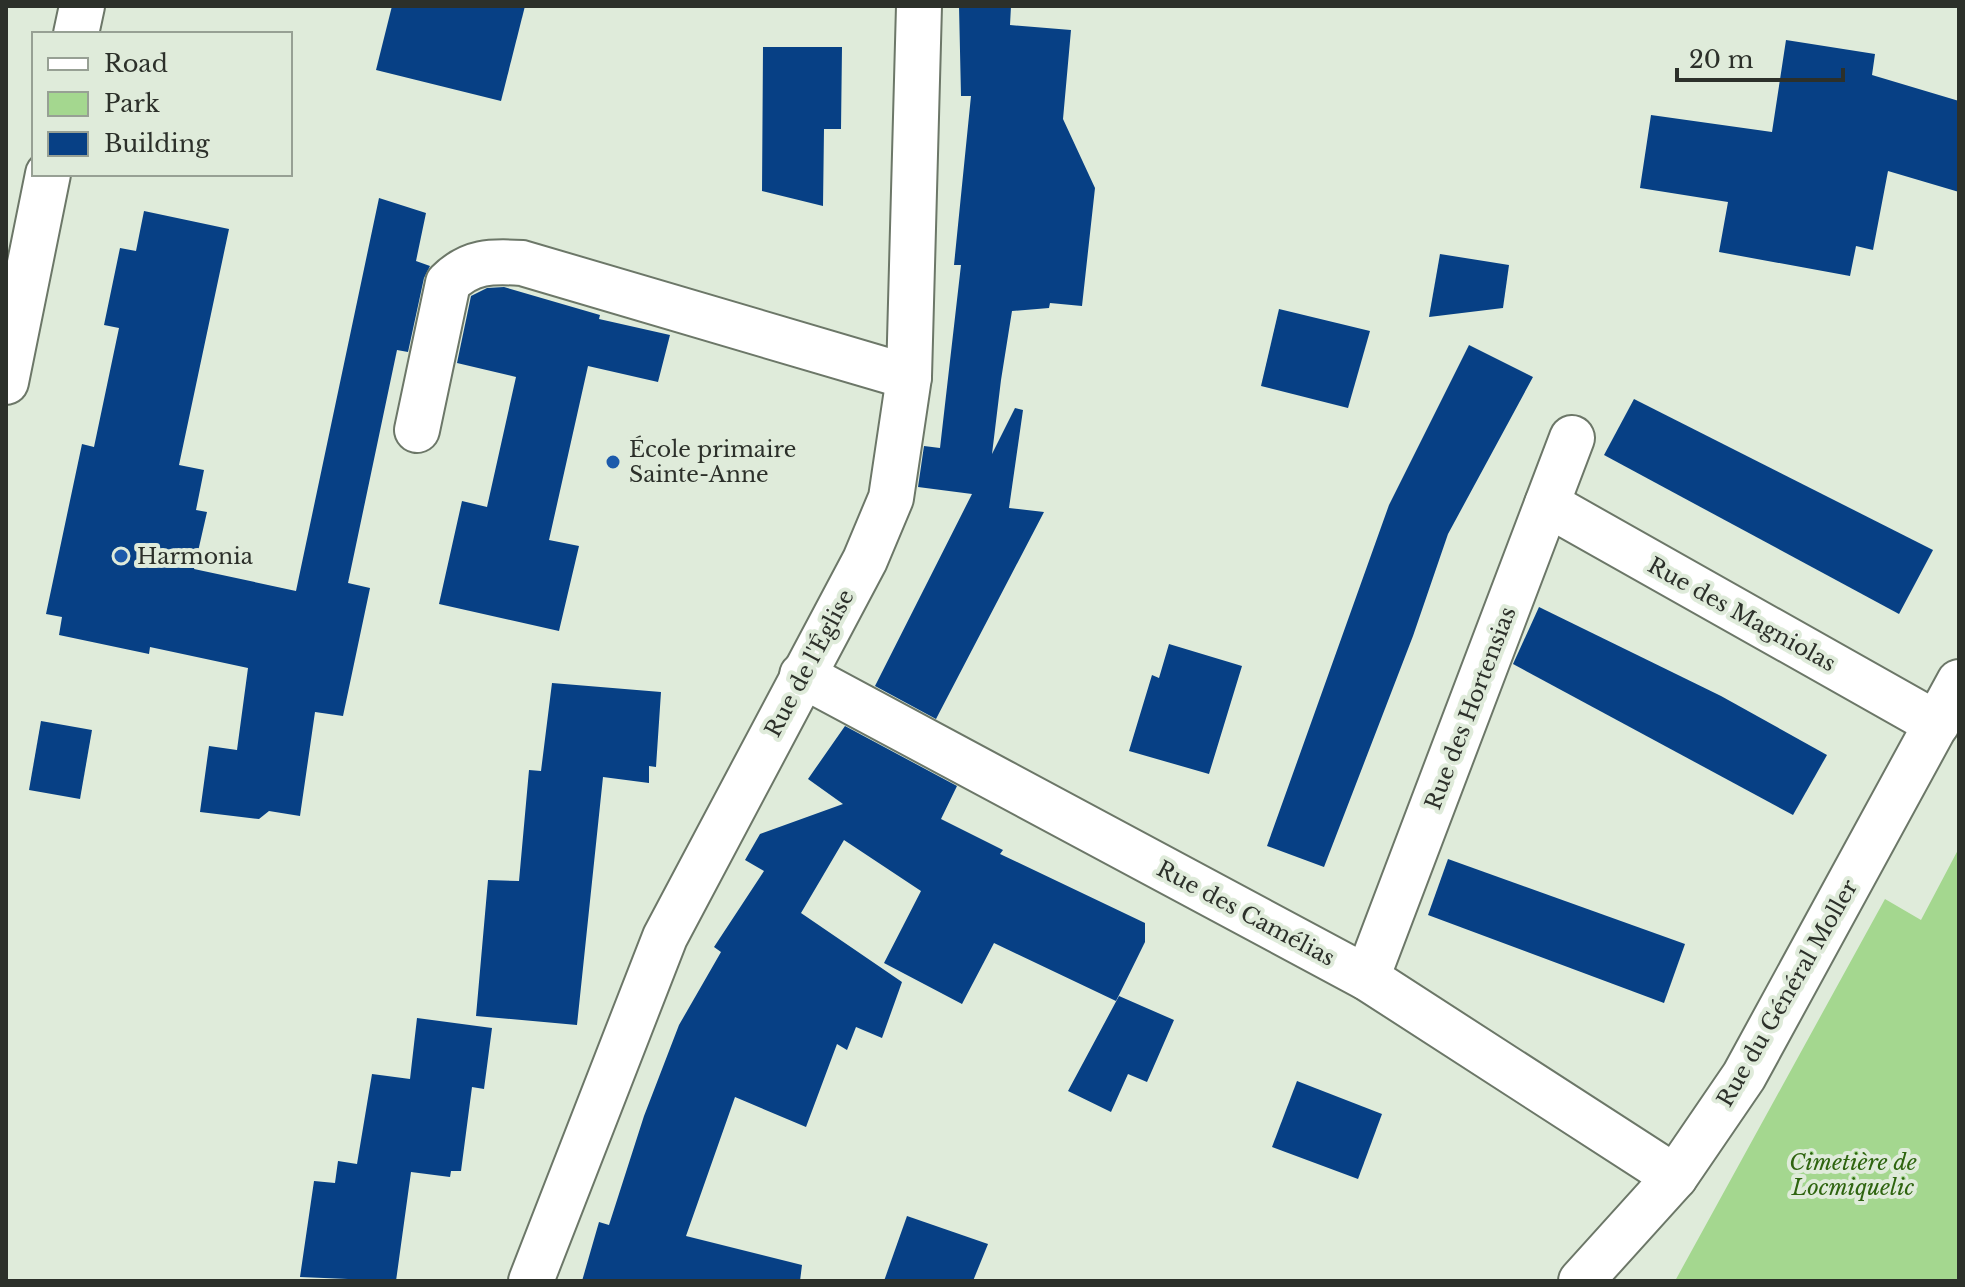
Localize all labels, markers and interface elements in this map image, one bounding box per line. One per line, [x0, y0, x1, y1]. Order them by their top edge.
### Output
legend [32, 32, 292, 176]
scale bar [1677, 32, 1843, 82]
text: 20 m [1689, 45, 1754, 74]
text: Road [104, 49, 168, 78]
text: Park [104, 89, 160, 118]
text: Building [104, 129, 210, 158]
place label: École primaire Sainte-Anne [629, 435, 796, 488]
marker: École primaire Sainte-Anne [604, 453, 622, 471]
place label: Harmonia [137, 543, 254, 570]
marker: Harmonia [112, 547, 130, 565]
street label: Rue des Magniolas [1643, 552, 1840, 677]
street label: Rue de l'Église [758, 584, 860, 742]
street label: Rue des Hortensias [1419, 603, 1522, 813]
street label: Rue des Camélias [1152, 855, 1339, 972]
street label: Rue du Général Moller [1711, 874, 1864, 1112]
park label: Cimetière de Locmiquelic [1789, 1149, 1917, 1201]

